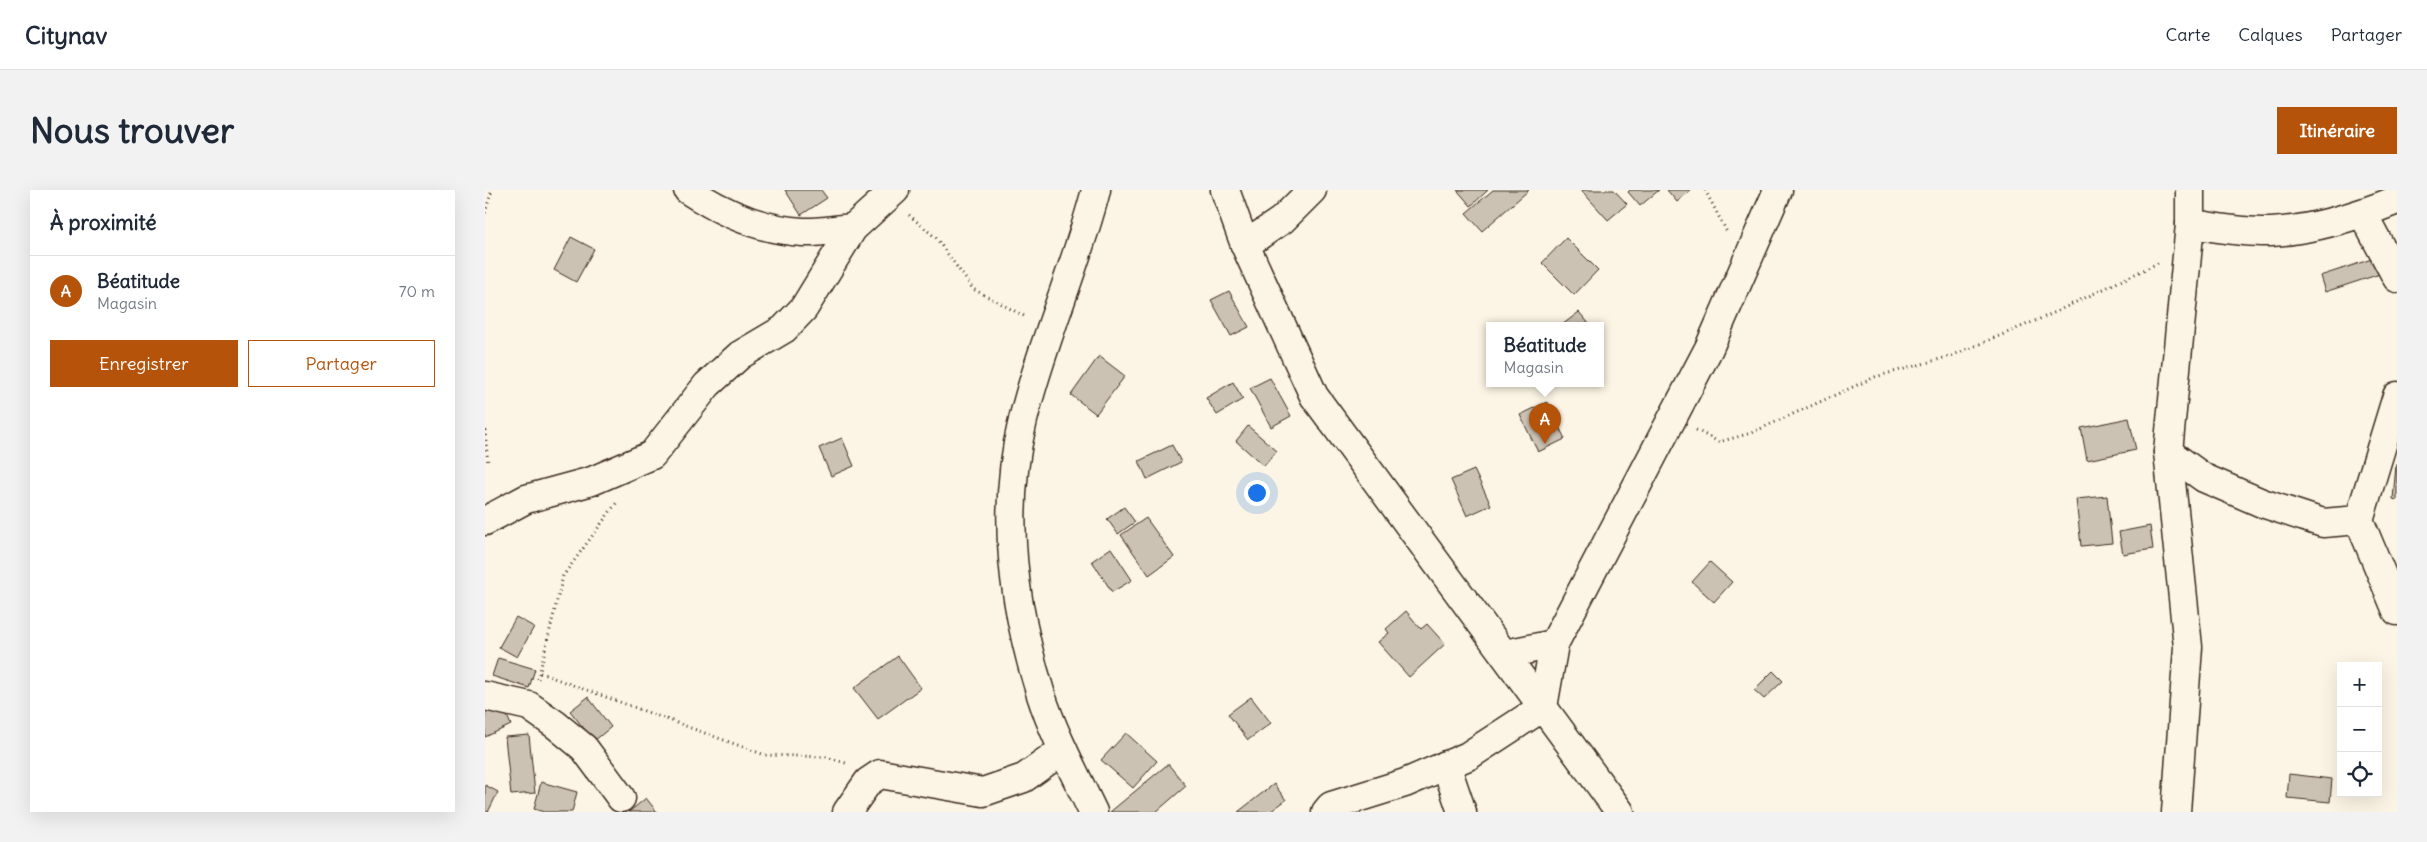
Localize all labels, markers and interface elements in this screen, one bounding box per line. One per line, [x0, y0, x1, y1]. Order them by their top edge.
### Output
text: Citynav [25, 20, 107, 50]
text: Carte [2165, 23, 2210, 46]
text: Calques [2238, 23, 2303, 46]
text: Partager [2331, 23, 2402, 46]
button: Itinéraire [2277, 107, 2397, 154]
text: Nous trouver [30, 108, 234, 152]
text: À proximité [50, 209, 157, 236]
text: Béatitude [97, 269, 180, 293]
text: A [61, 281, 71, 301]
text: 70 m [399, 281, 435, 301]
text: Magasin [97, 293, 157, 313]
popup [1486, 322, 1604, 387]
text: Béatitude [1504, 333, 1586, 357]
button: Enregistrer [50, 340, 238, 387]
button: Partager [248, 340, 435, 387]
text: Magasin [1504, 357, 1564, 377]
pin: A [1529, 403, 1561, 444]
your location [1244, 480, 1270, 506]
map controls [2337, 662, 2382, 797]
button: + [2337, 662, 2382, 707]
button: − [2337, 707, 2382, 752]
button: locate [2337, 752, 2382, 797]

